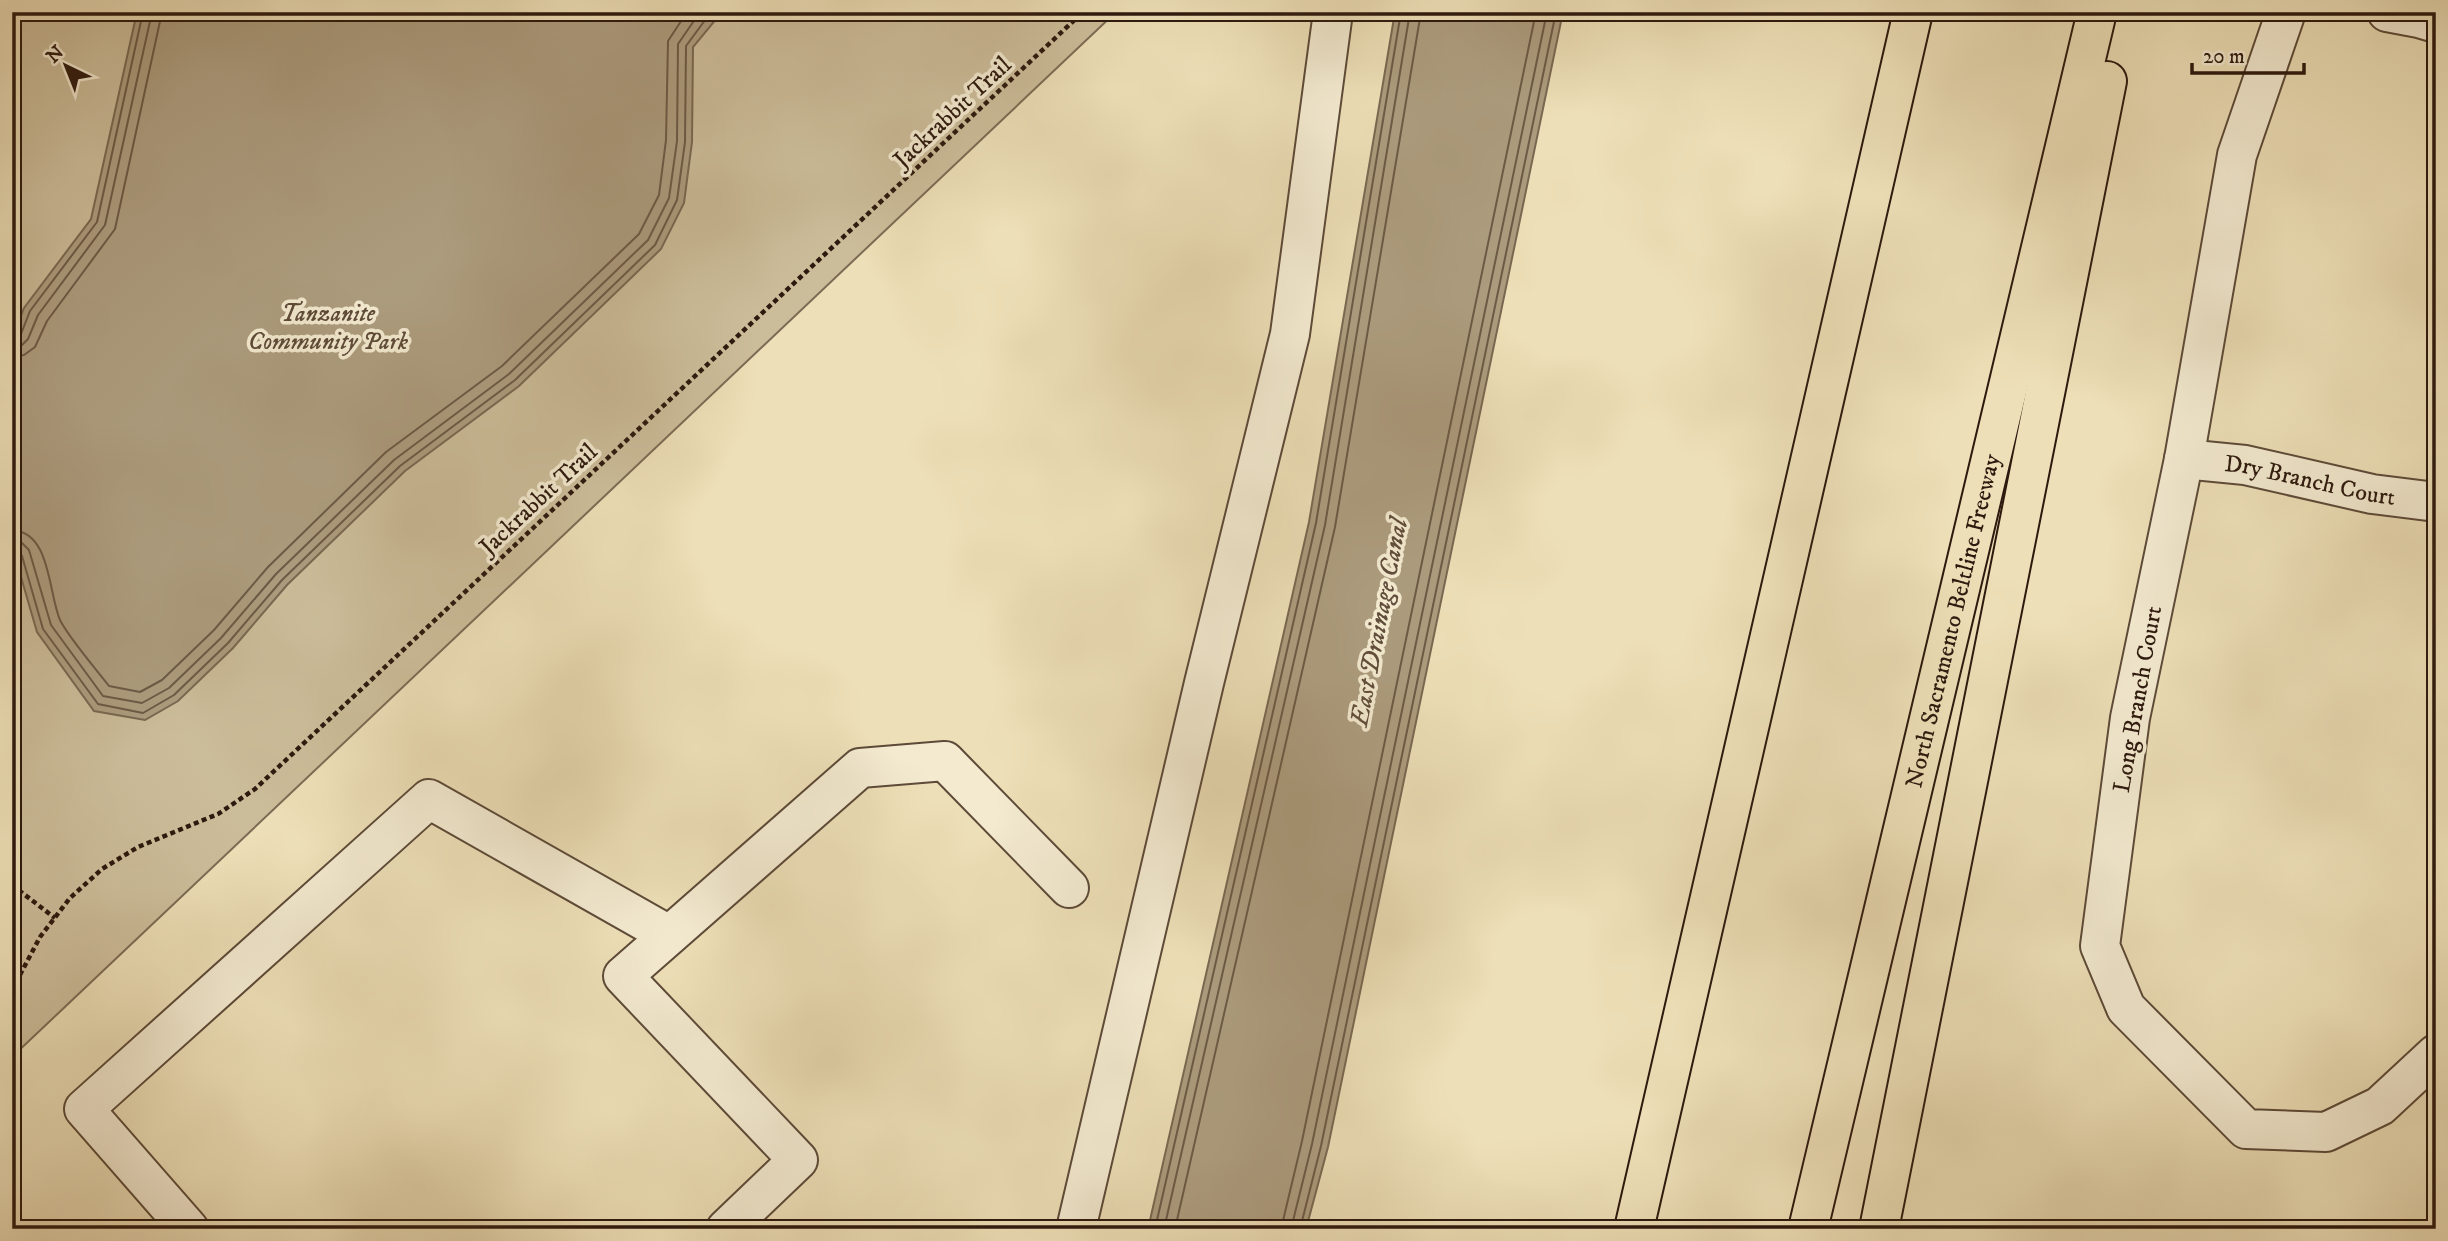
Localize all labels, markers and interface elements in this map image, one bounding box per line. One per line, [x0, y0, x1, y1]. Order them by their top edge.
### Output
north arrow [32, 32, 102, 102]
scale bar [2192, 32, 2304, 76]
text: N [42, 41, 69, 68]
text: 20 m [2203, 44, 2245, 70]
street label: Jackrabbit Trail [886, 50, 1018, 176]
park label: Tanzanite Community Park [248, 299, 408, 357]
street label: Jackrabbit Trail [472, 437, 604, 563]
street label: Dry Branch Court [2223, 449, 2397, 513]
street label: North Sacramento Beltline Freeway [1899, 451, 2008, 791]
water label: East Drainage Canal [1343, 512, 1416, 731]
street label: Long Branch Court [2107, 603, 2169, 795]

